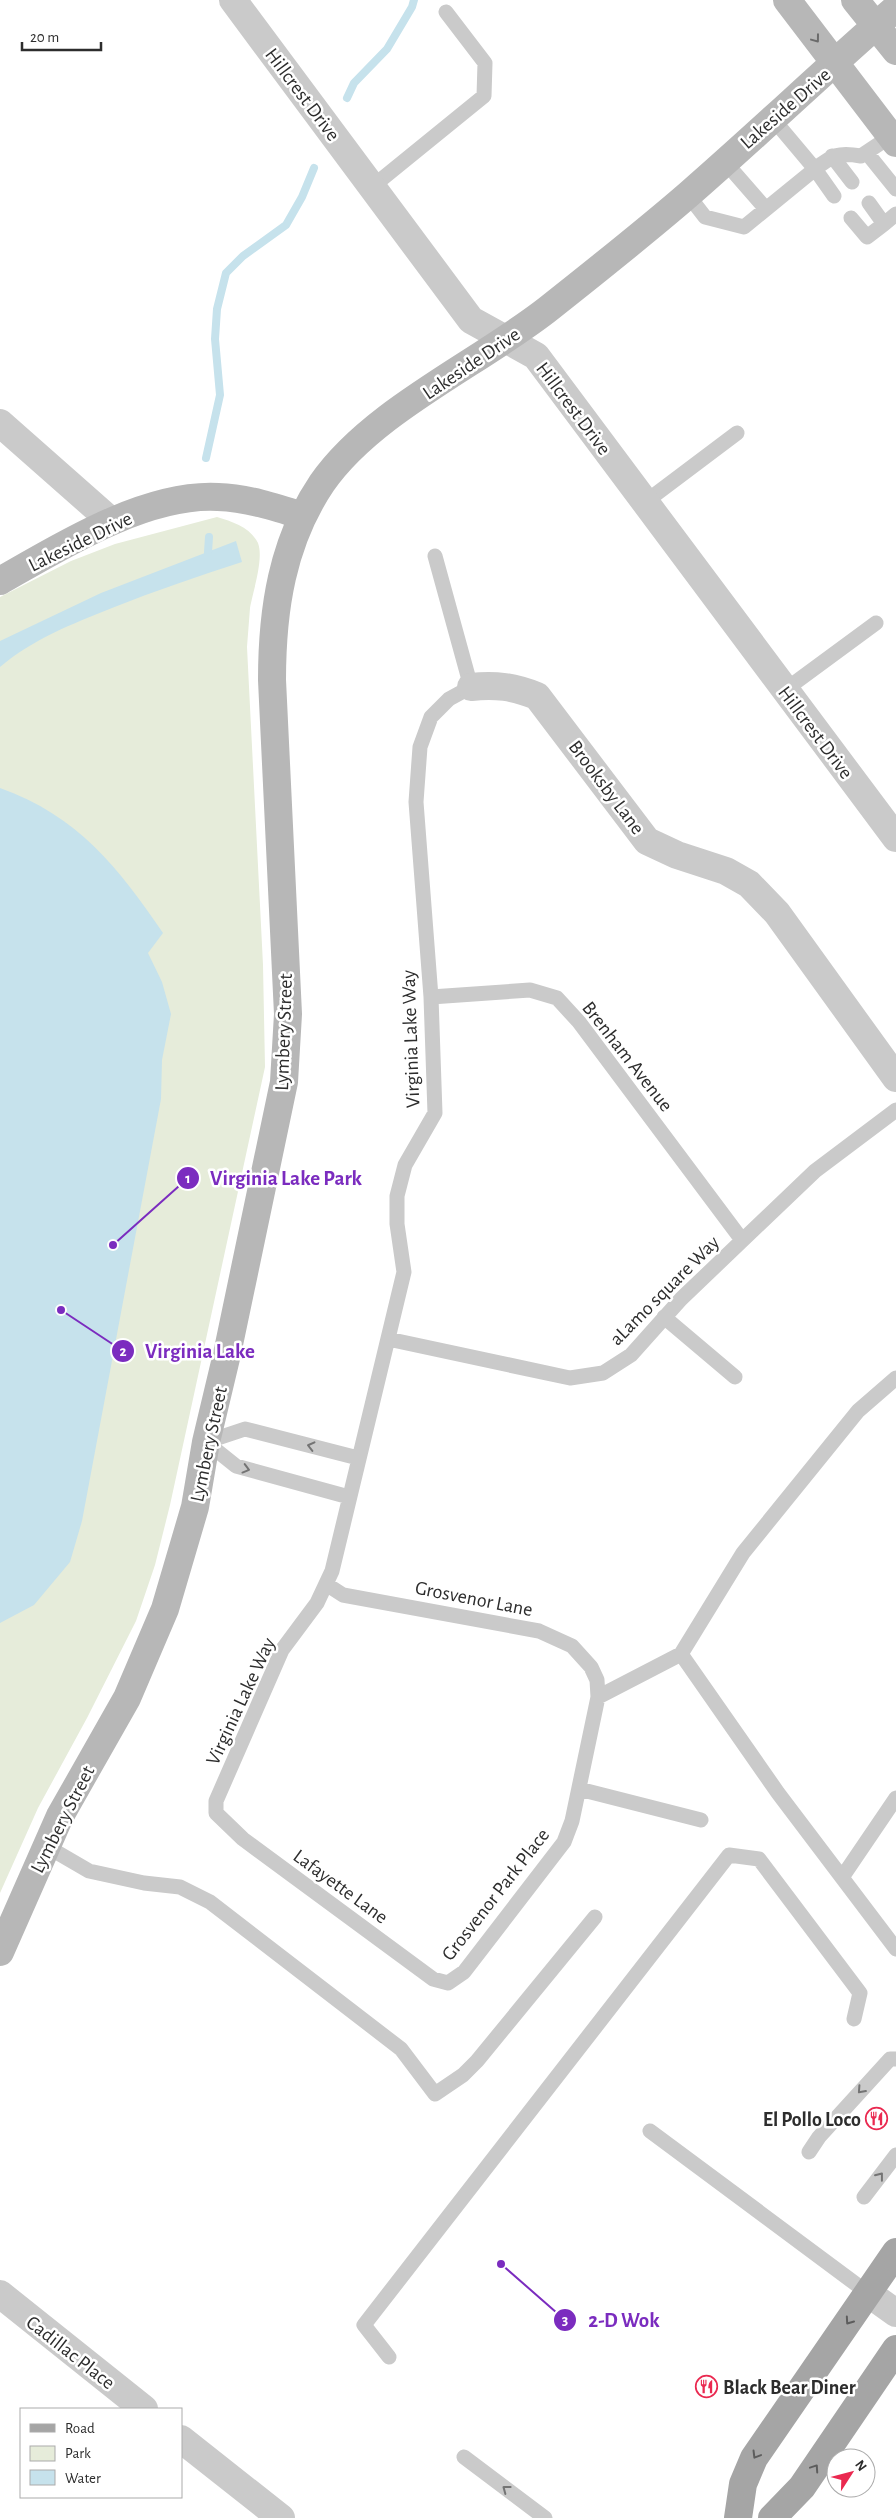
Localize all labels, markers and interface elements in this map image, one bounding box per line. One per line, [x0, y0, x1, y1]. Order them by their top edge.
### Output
scale bar [22, 20, 101, 52]
text: 20 m [30, 30, 59, 45]
one-way arrow [810, 33, 819, 43]
street label: Hillcrest Drive [261, 45, 343, 145]
street label: Lakeside Drive [737, 64, 835, 153]
street label: Lakeside Drive [419, 324, 524, 404]
street label: Hillcrest Drive [532, 359, 614, 459]
street label: Lakeside Drive [26, 508, 135, 576]
street label: Hillcrest Drive [774, 683, 856, 783]
street label: Brooksby Lane [565, 737, 648, 838]
street label: Virginia Lake Way [399, 969, 423, 1108]
street label: Lymbery Street [272, 972, 296, 1091]
street label: Brenham Avenue [578, 998, 676, 1115]
callout: Virginia Lake Park [176, 1160, 372, 1196]
text: Virginia Lake Park [210, 1168, 363, 1189]
text: 1 [185, 1171, 191, 1186]
street label: aLamo square Way [606, 1232, 724, 1349]
callout: Virginia Lake [110, 1333, 265, 1369]
text: Virginia Lake [145, 1341, 255, 1362]
text: 2 [119, 1344, 127, 1359]
street label: Lymbery Street [187, 1384, 231, 1504]
one-way arrow [306, 1441, 315, 1452]
one-way arrow [242, 1463, 250, 1473]
street label: Grosvenor Lane [413, 1578, 534, 1620]
street label: Virginia Lake Way [203, 1634, 279, 1768]
street label: Lymbery Street [27, 1762, 99, 1876]
street label: Grosvenor Park Place [438, 1825, 553, 1964]
street label: Lafayette Lane [289, 1846, 391, 1928]
one-way arrow [858, 2085, 867, 2094]
restaurant icon: El Pollo Loco [865, 2107, 889, 2131]
place label: El Pollo Loco [763, 2110, 861, 2130]
one-way arrow [874, 2172, 883, 2182]
callout: 2-D Wok [553, 2302, 669, 2338]
text: 2-D Wok [588, 2310, 660, 2331]
street label: Cadillac Place [22, 2312, 118, 2393]
text: 3 [562, 2313, 568, 2328]
one-way arrow [846, 2316, 855, 2325]
restaurant icon: Black Bear Diner [695, 2375, 719, 2399]
place label: Black Bear Diner [723, 2378, 856, 2398]
legend [20, 2408, 182, 2498]
text: Road [65, 2421, 95, 2436]
text: Park [65, 2446, 91, 2461]
north arrow [826, 2448, 876, 2498]
one-way arrow [753, 2450, 763, 2459]
text: N [852, 2458, 869, 2474]
one-way arrow [809, 2464, 818, 2474]
text: Water [65, 2471, 101, 2486]
one-way arrow [503, 2486, 512, 2494]

